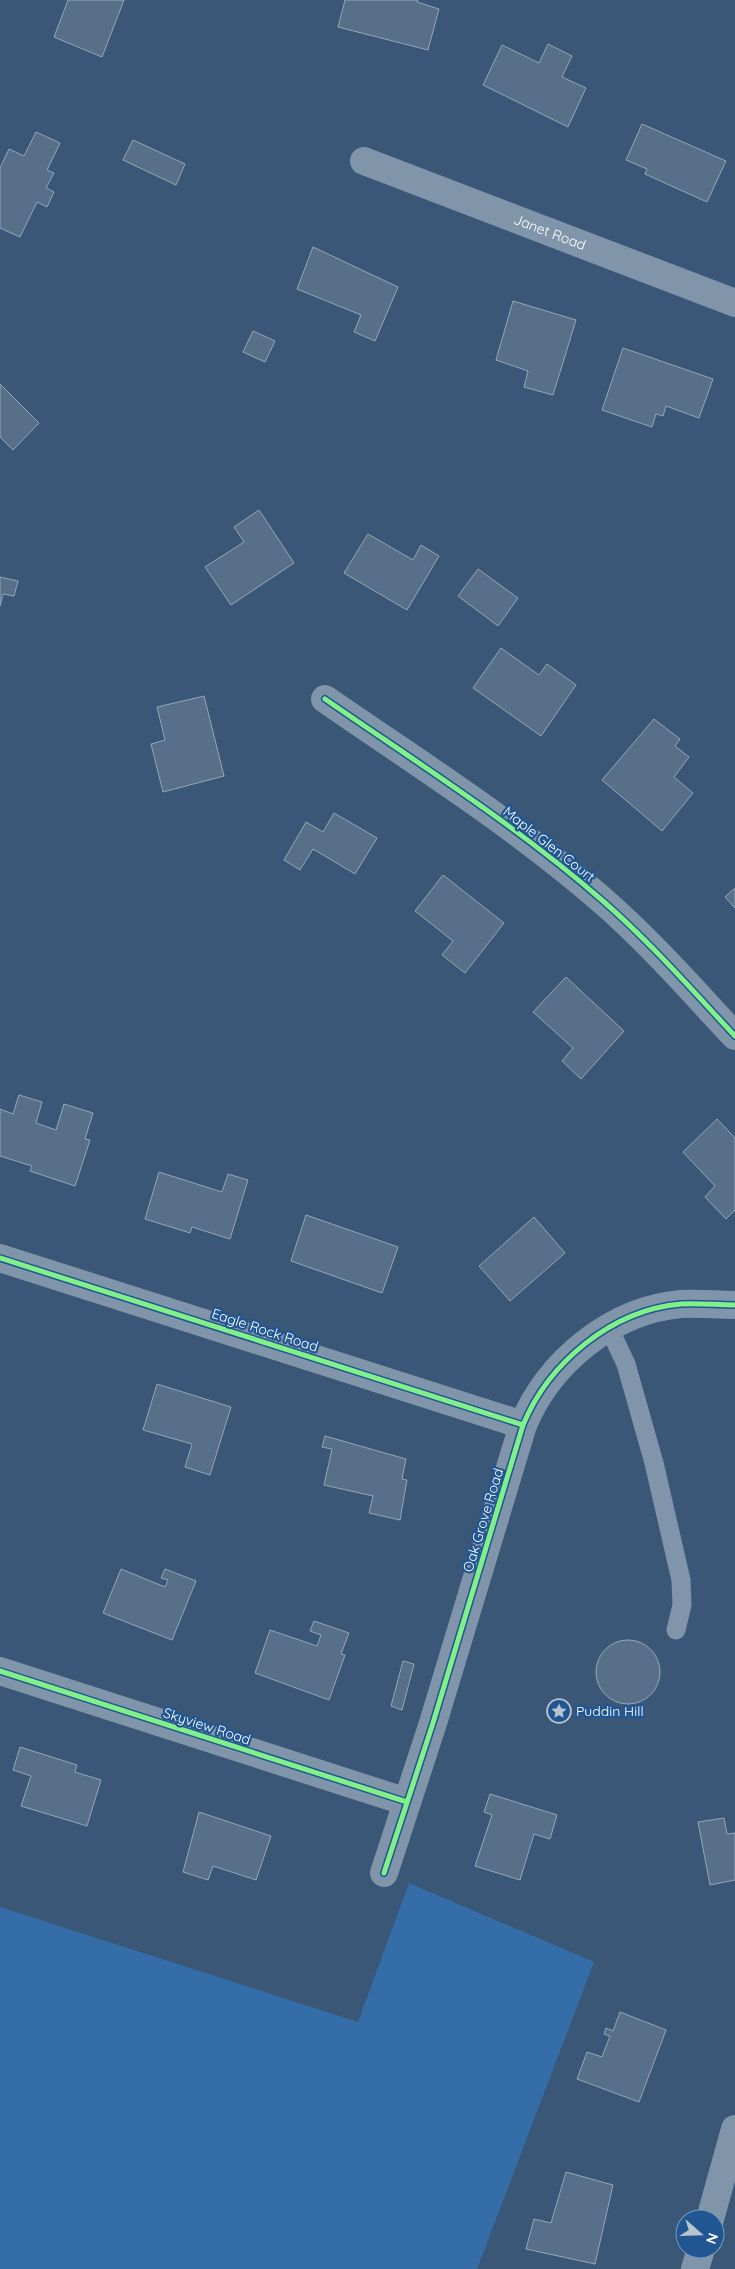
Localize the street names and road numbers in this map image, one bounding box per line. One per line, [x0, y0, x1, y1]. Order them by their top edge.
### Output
street label: Janet Road [511, 210, 588, 254]
street label: Maple Glen Court [499, 803, 599, 886]
street label: Eagle Rock Road [209, 1304, 321, 1356]
street label: Oak Grove Road [459, 1466, 507, 1574]
street label: Skyview Road [161, 1703, 253, 1749]

